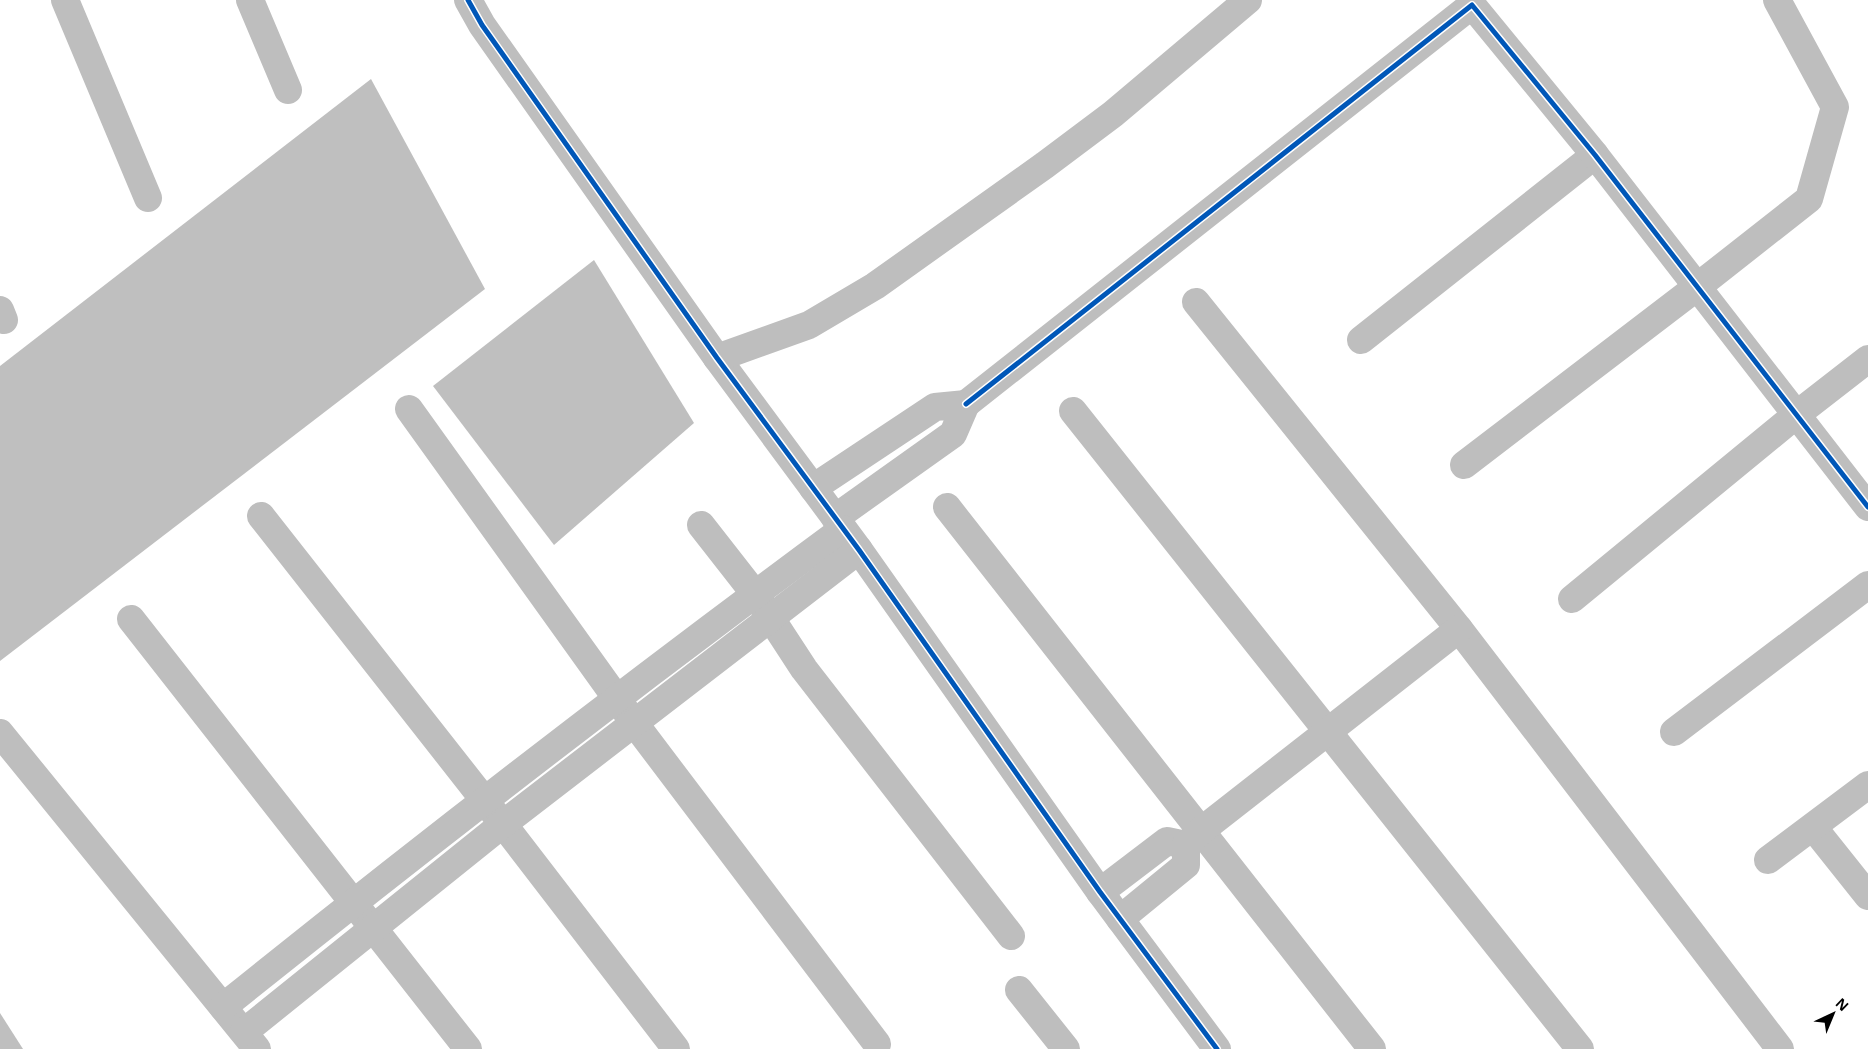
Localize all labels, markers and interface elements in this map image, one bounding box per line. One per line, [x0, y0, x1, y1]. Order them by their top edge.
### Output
north arrow [1808, 989, 1858, 1039]
text: N [1832, 993, 1853, 1015]

